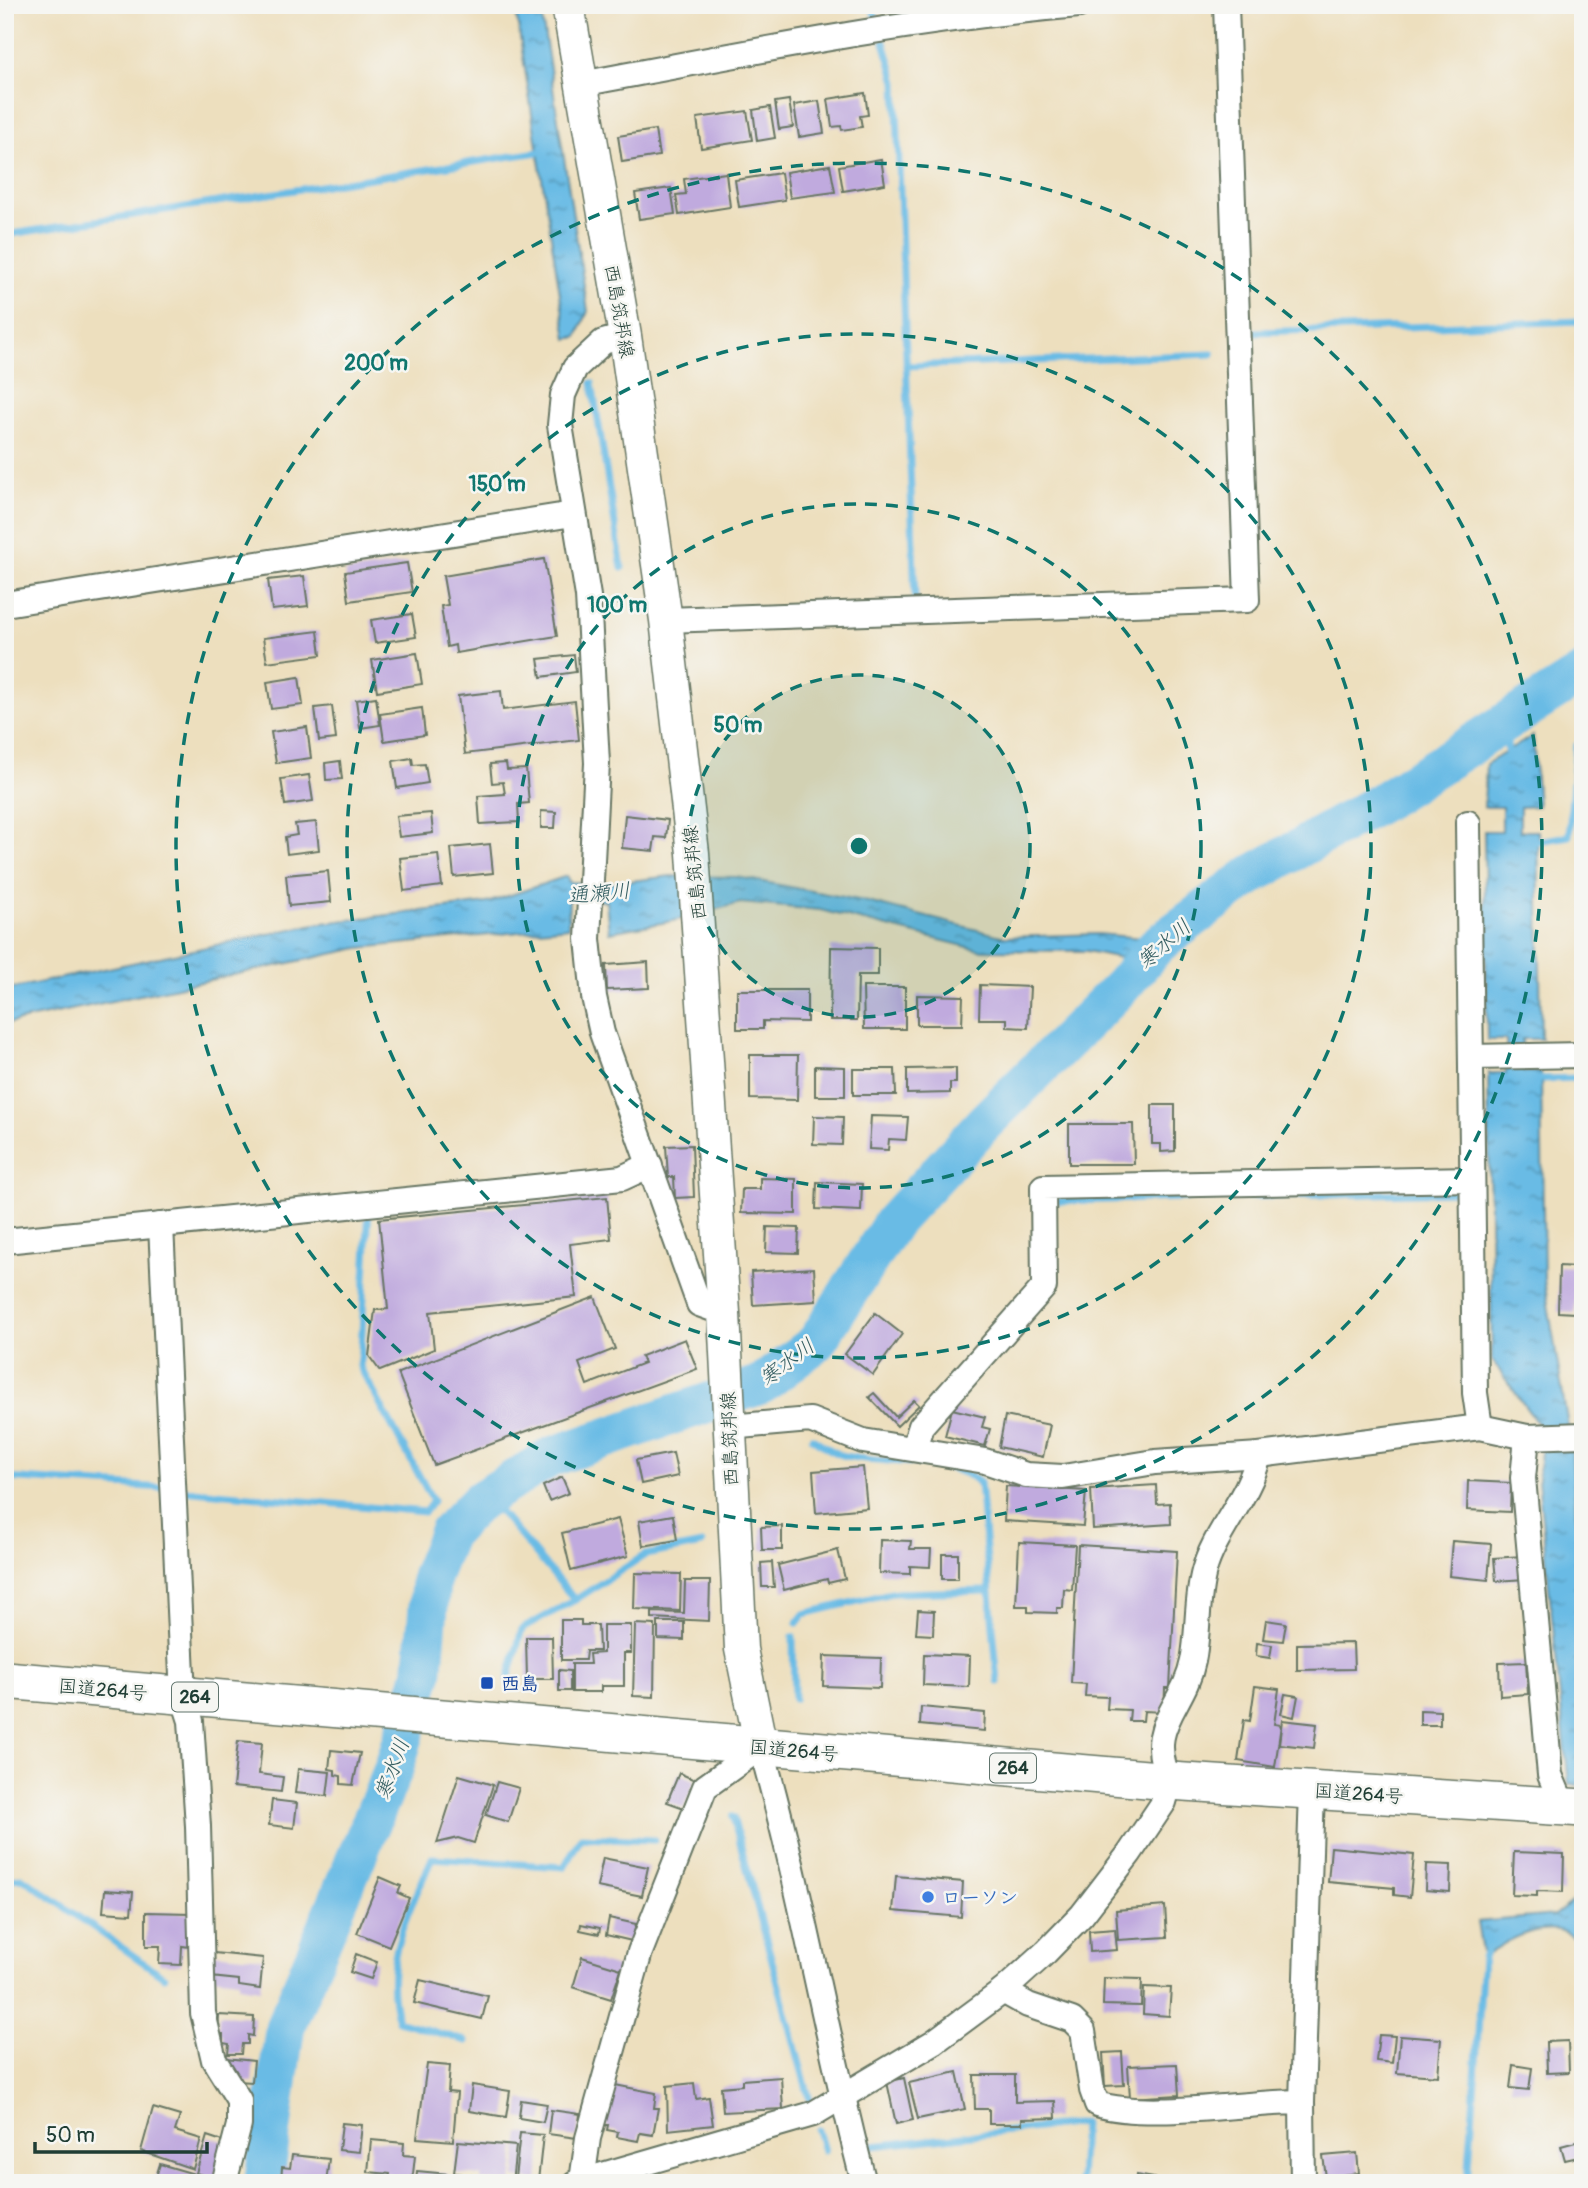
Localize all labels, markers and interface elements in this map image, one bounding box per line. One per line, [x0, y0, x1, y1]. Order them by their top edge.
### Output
street label: 西島筑邦線 [599, 262, 639, 360]
text: 200 m [344, 350, 408, 377]
text: 150 m [468, 471, 526, 498]
text: 100 m [587, 592, 647, 619]
text: 50 m [714, 712, 763, 739]
street label: 西島筑邦線 [678, 824, 712, 921]
centre of rings [847, 834, 871, 858]
water label: 通瀬川 [566, 877, 632, 910]
water label: 寒水川 [1132, 914, 1197, 975]
water label: 寒水川 [754, 1333, 821, 1392]
street label: 西島筑邦線 [716, 1391, 744, 1487]
place label: 西島 [501, 1672, 539, 1696]
street label: 国道264号 [57, 1674, 149, 1706]
marker: 西島 [479, 1675, 495, 1691]
road number: 264 [172, 1682, 218, 1712]
water label: 寒水川 [369, 1735, 416, 1803]
street label: 国道264号 [748, 1735, 840, 1767]
road number: 264 [990, 1754, 1036, 1783]
street label: 国道264号 [1313, 1779, 1405, 1809]
place label: ローソン [942, 1886, 1018, 1910]
marker: ローソン [920, 1889, 936, 1905]
scale bar [35, 2111, 206, 2155]
text: 50 m [46, 2122, 95, 2149]

